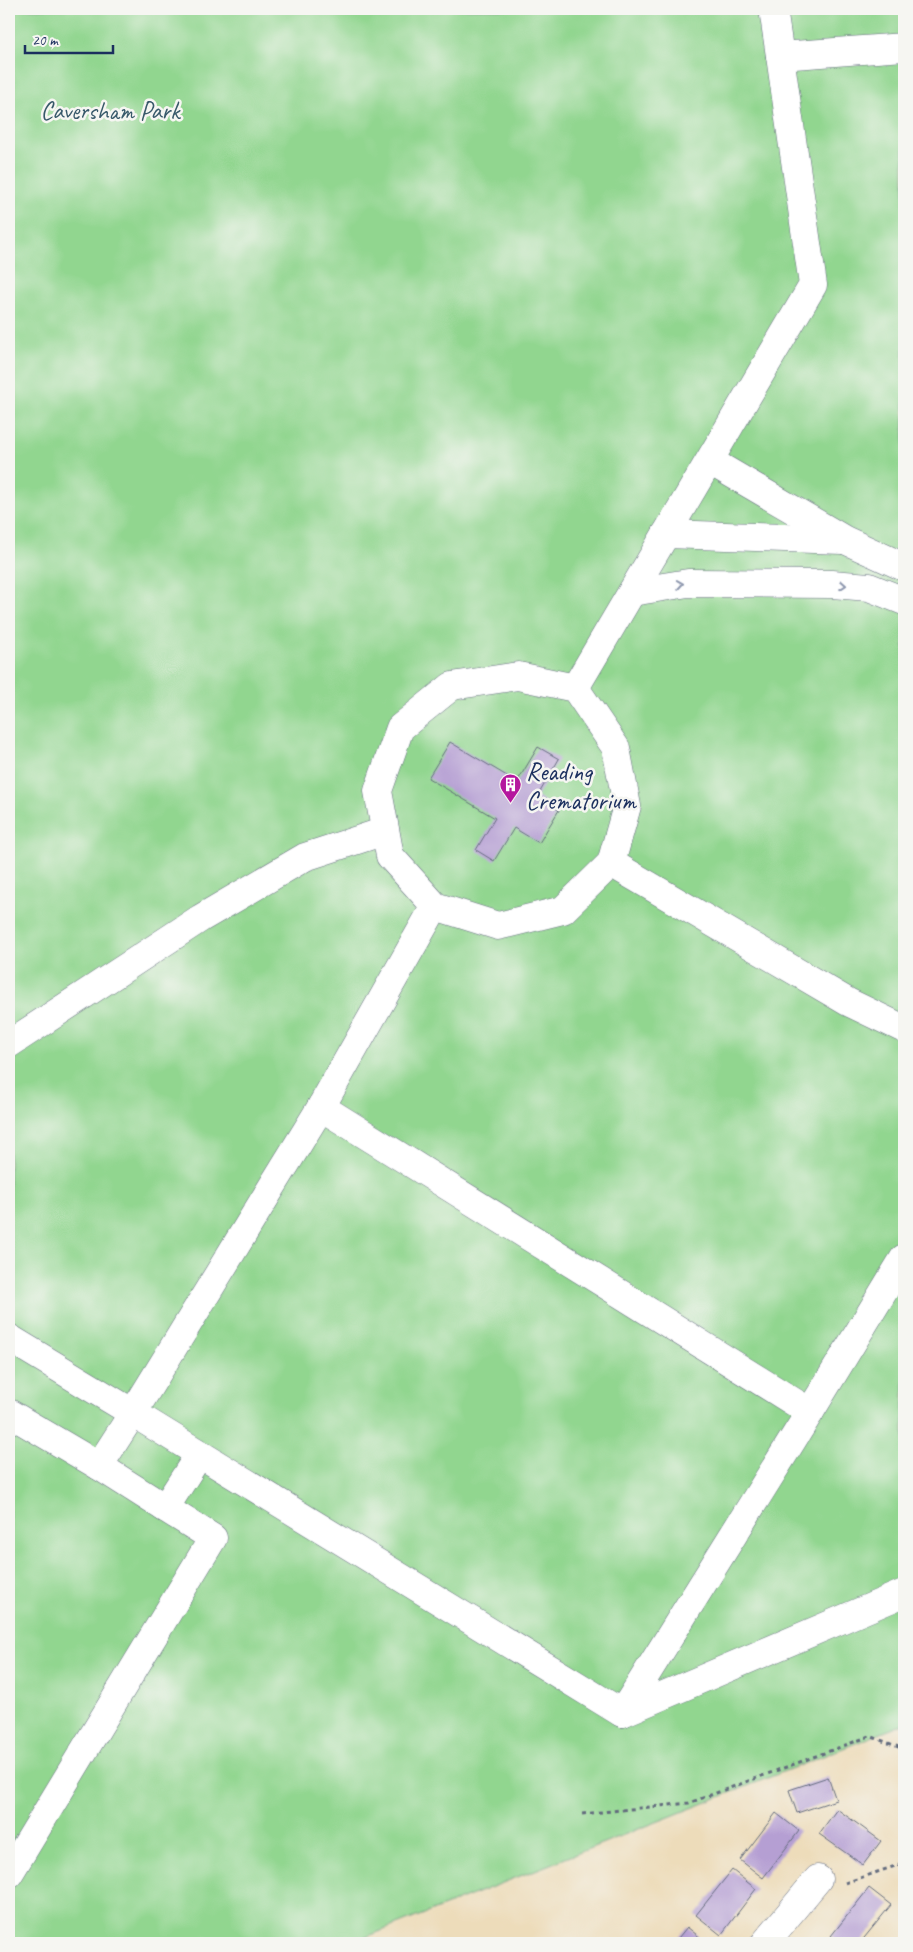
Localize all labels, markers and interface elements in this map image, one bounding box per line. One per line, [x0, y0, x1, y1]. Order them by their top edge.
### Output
scale bar [25, 22, 112, 54]
text: 20 m [32, 31, 59, 50]
park label: Caversham Park [40, 95, 181, 127]
one-way arrow [677, 579, 685, 590]
one-way arrow [839, 579, 847, 590]
place label: Reading Crematorium [526, 756, 637, 817]
building icon: Reading Crematorium [498, 773, 522, 804]

